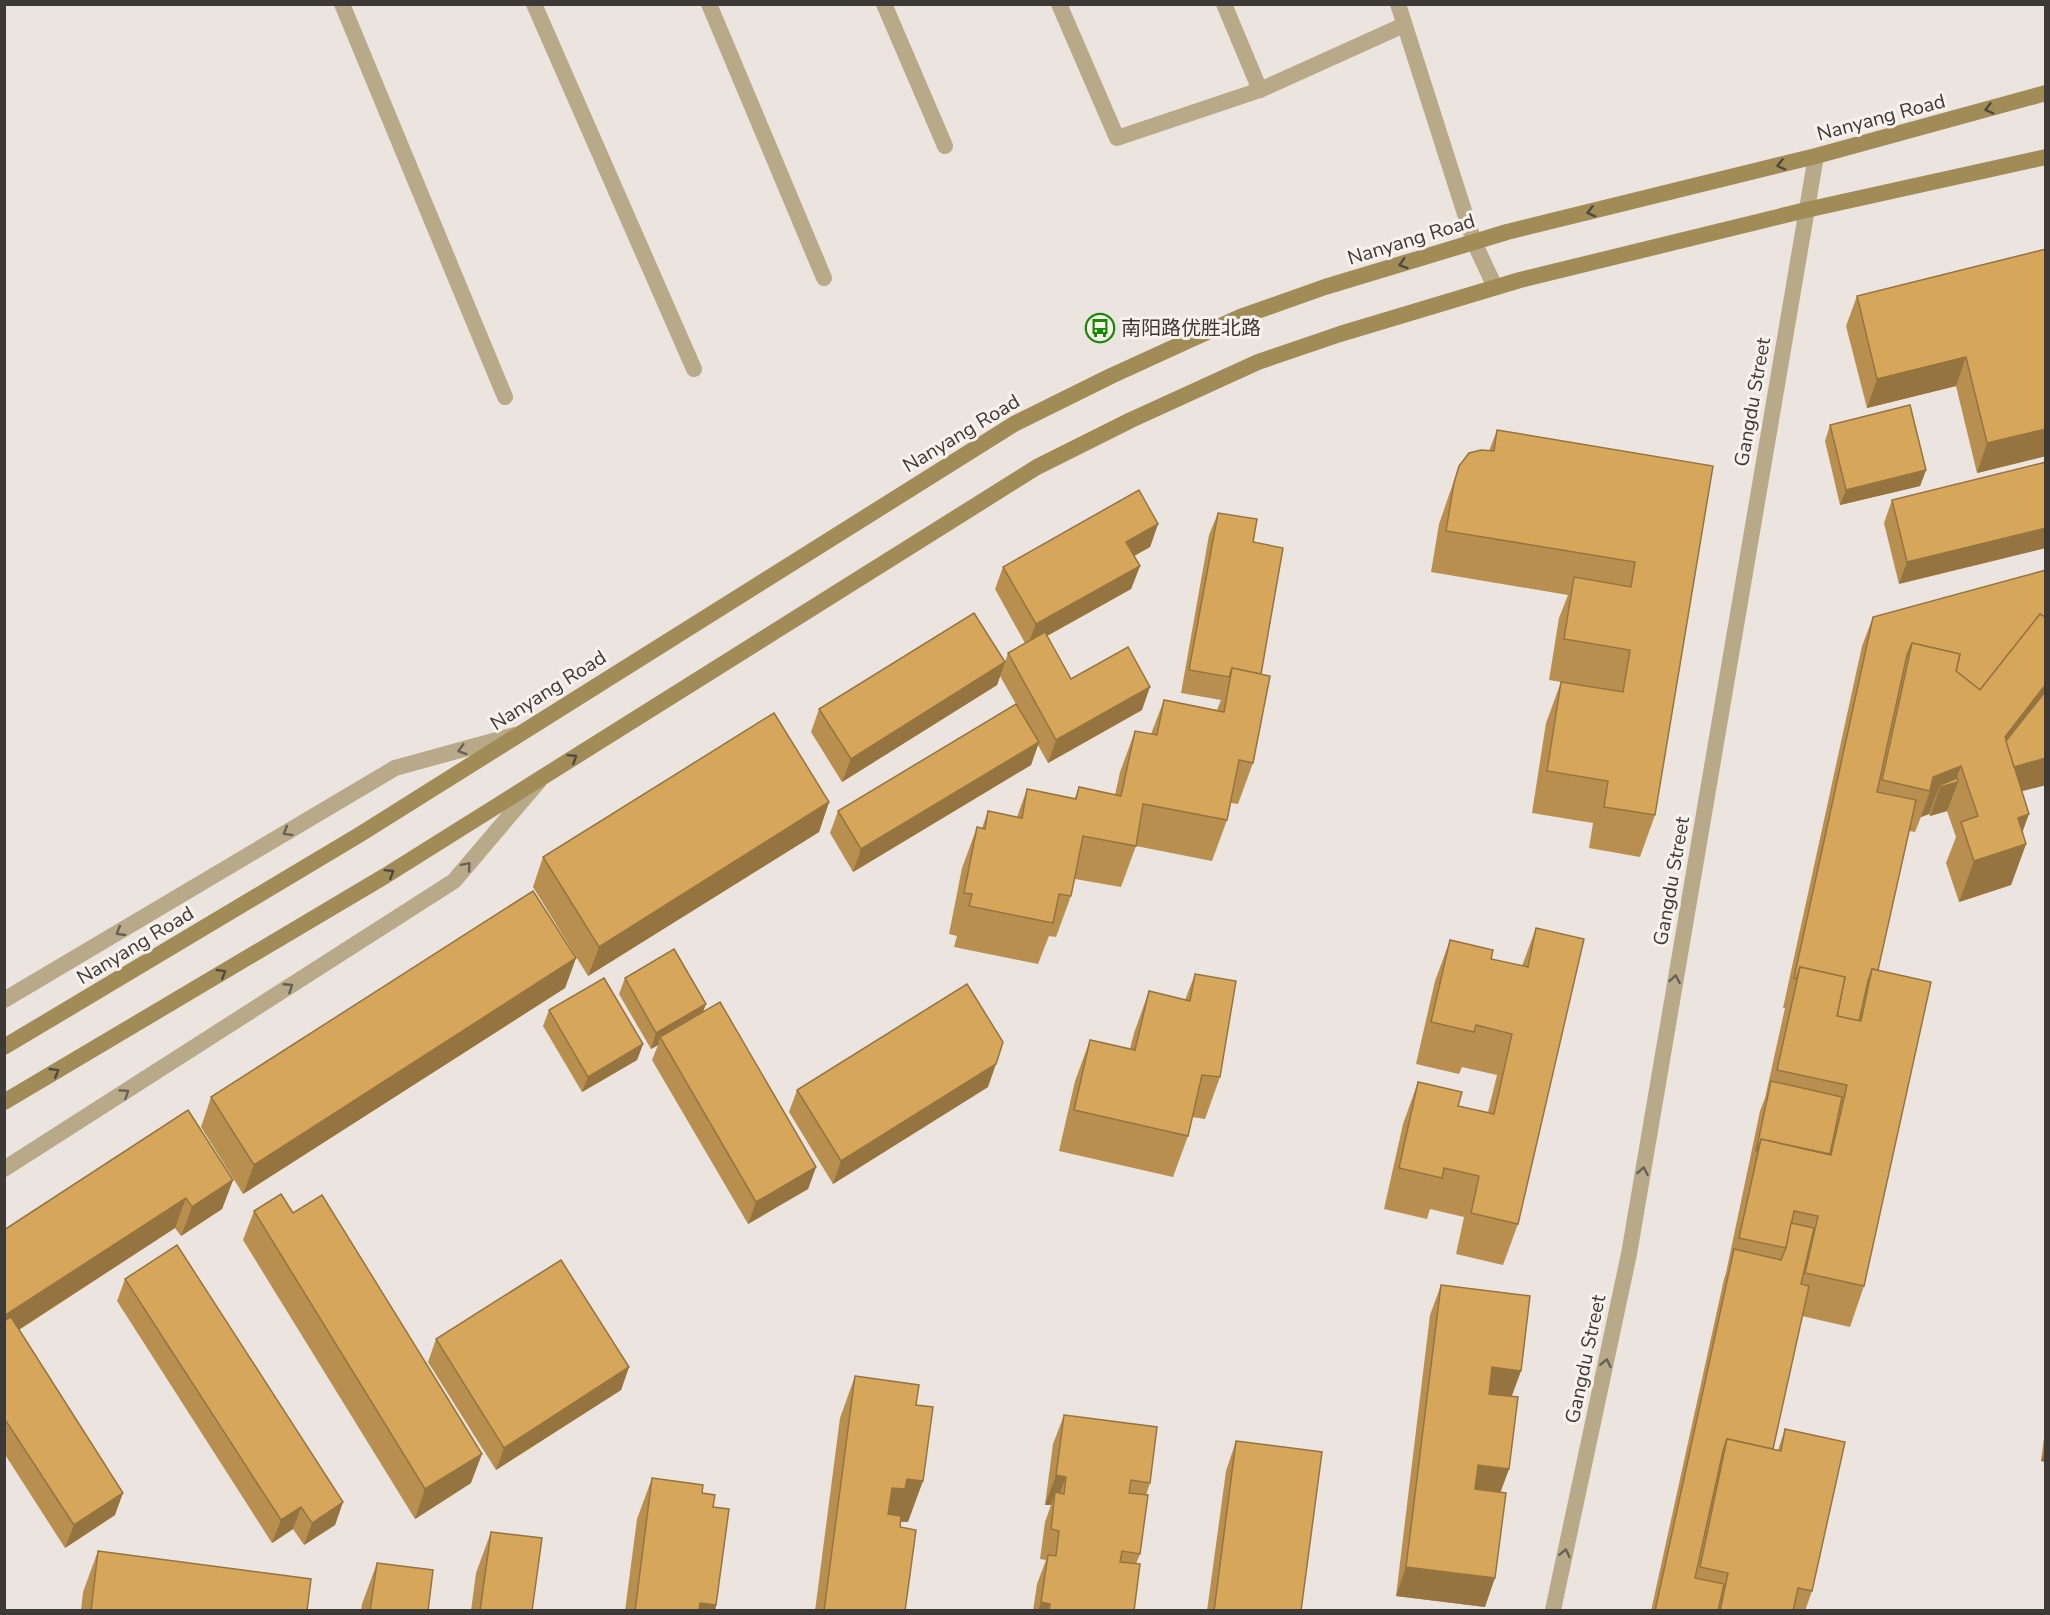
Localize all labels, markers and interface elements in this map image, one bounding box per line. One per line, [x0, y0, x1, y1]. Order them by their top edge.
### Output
street label: Nanyang Road [1814, 87, 1948, 148]
one-way arrow [1984, 102, 1995, 114]
one-way arrow [1776, 158, 1786, 171]
one-way arrow [1587, 204, 1597, 217]
street label: Nanyang Road [1344, 207, 1478, 272]
one-way arrow [1399, 257, 1409, 269]
bus stop icon: 南阳路优胜北路 [1084, 312, 1116, 344]
place label: 南阳路优胜北路 [1121, 315, 1261, 342]
street label: Gangdu Street [1728, 334, 1777, 469]
street label: Nanyang Road [898, 388, 1025, 479]
street label: Nanyang Road [485, 644, 611, 737]
one-way arrow [457, 743, 468, 755]
one-way arrow [566, 754, 577, 765]
street label: Gangdu Street [1647, 813, 1696, 948]
one-way arrow [283, 825, 293, 837]
one-way arrow [460, 862, 471, 873]
one-way arrow [384, 868, 394, 880]
street label: Nanyang Road [72, 900, 199, 991]
one-way arrow [116, 925, 126, 936]
one-way arrow [216, 968, 226, 980]
one-way arrow [1669, 974, 1681, 984]
one-way arrow [283, 983, 293, 995]
one-way arrow [49, 1068, 59, 1080]
one-way arrow [118, 1089, 129, 1100]
one-way arrow [1636, 1167, 1649, 1177]
street label: Gangdu Street [1559, 1291, 1612, 1426]
one-way arrow [1598, 1358, 1611, 1368]
one-way arrow [1558, 1549, 1571, 1559]

